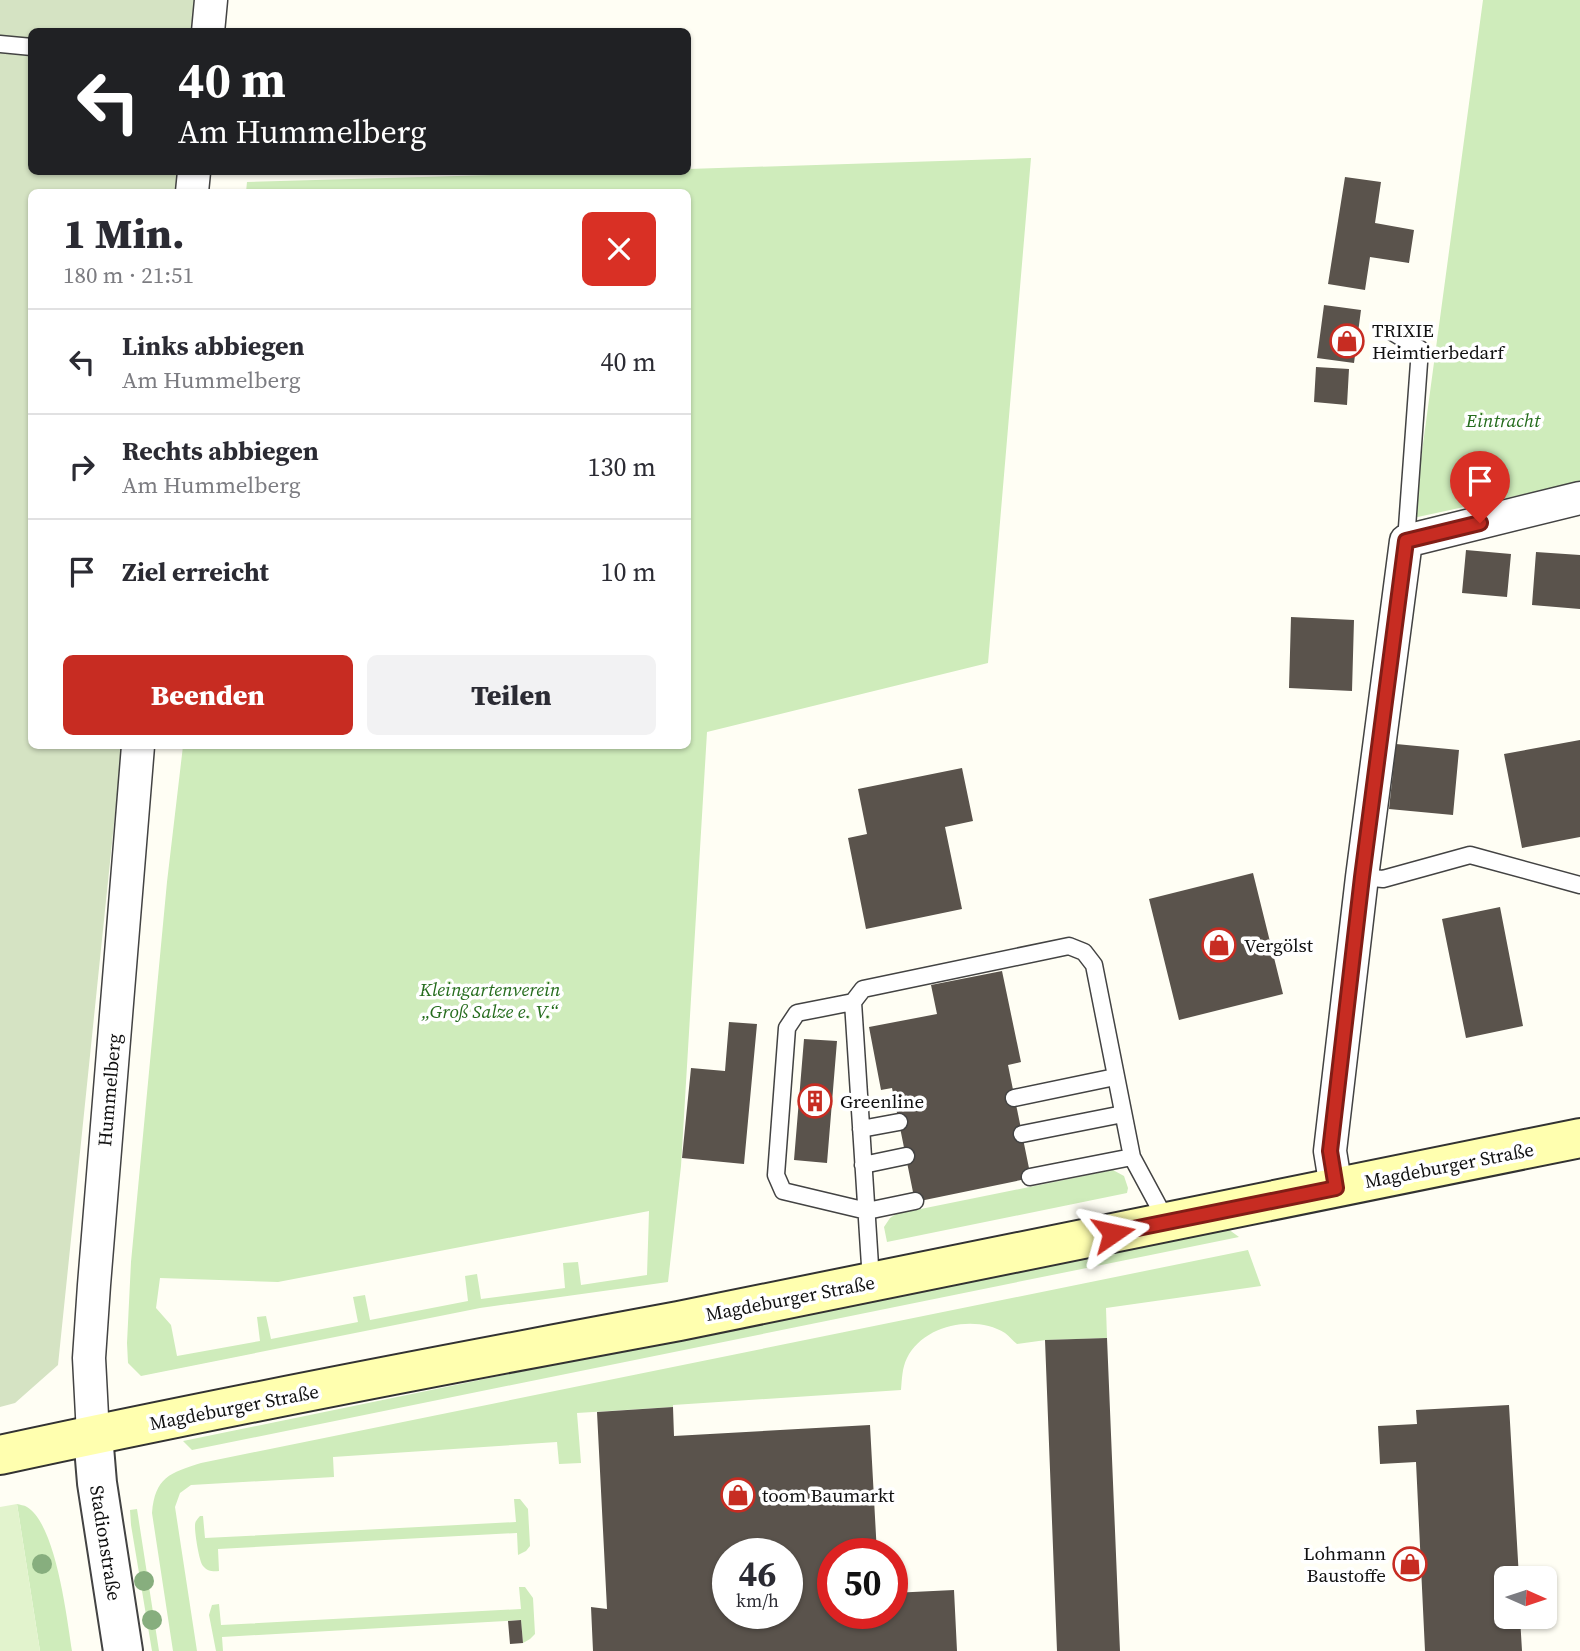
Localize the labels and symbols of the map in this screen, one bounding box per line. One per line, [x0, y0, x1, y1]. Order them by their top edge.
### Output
place label: TRIXIE Heimtierbedarf [1372, 317, 1506, 365]
shop icon: TRIXIE Heimtierbedarf [1328, 322, 1366, 360]
park label: Eintracht [1465, 407, 1541, 433]
pin [1450, 451, 1510, 523]
shop icon: Vergölst [1200, 926, 1238, 964]
place label: Vergölst [1244, 932, 1314, 958]
park label: Kleingartenverein „Groß Salze e. V.“ [418, 976, 561, 1024]
street label: Hummelberg [91, 1032, 127, 1148]
building icon: Greenline [796, 1082, 834, 1120]
place label: Greenline [840, 1088, 924, 1114]
street label: Magdeburger Straße [1362, 1136, 1536, 1194]
position arrow [1076, 1196, 1150, 1270]
street label: Magdeburger Straße [703, 1269, 877, 1327]
street label: Magdeburger Straße [147, 1378, 321, 1436]
shop icon: toom Baumarkt [719, 1476, 757, 1514]
place label: toom Baumarkt [762, 1482, 895, 1508]
street label: Stadionstraße [84, 1483, 128, 1603]
speed limit sign: 50 [817, 1538, 908, 1629]
place label: Lohmann Baustoffe [1303, 1540, 1386, 1588]
shop icon: Lohmann Baustoffe [1391, 1545, 1429, 1583]
north arrow [1494, 1566, 1558, 1629]

